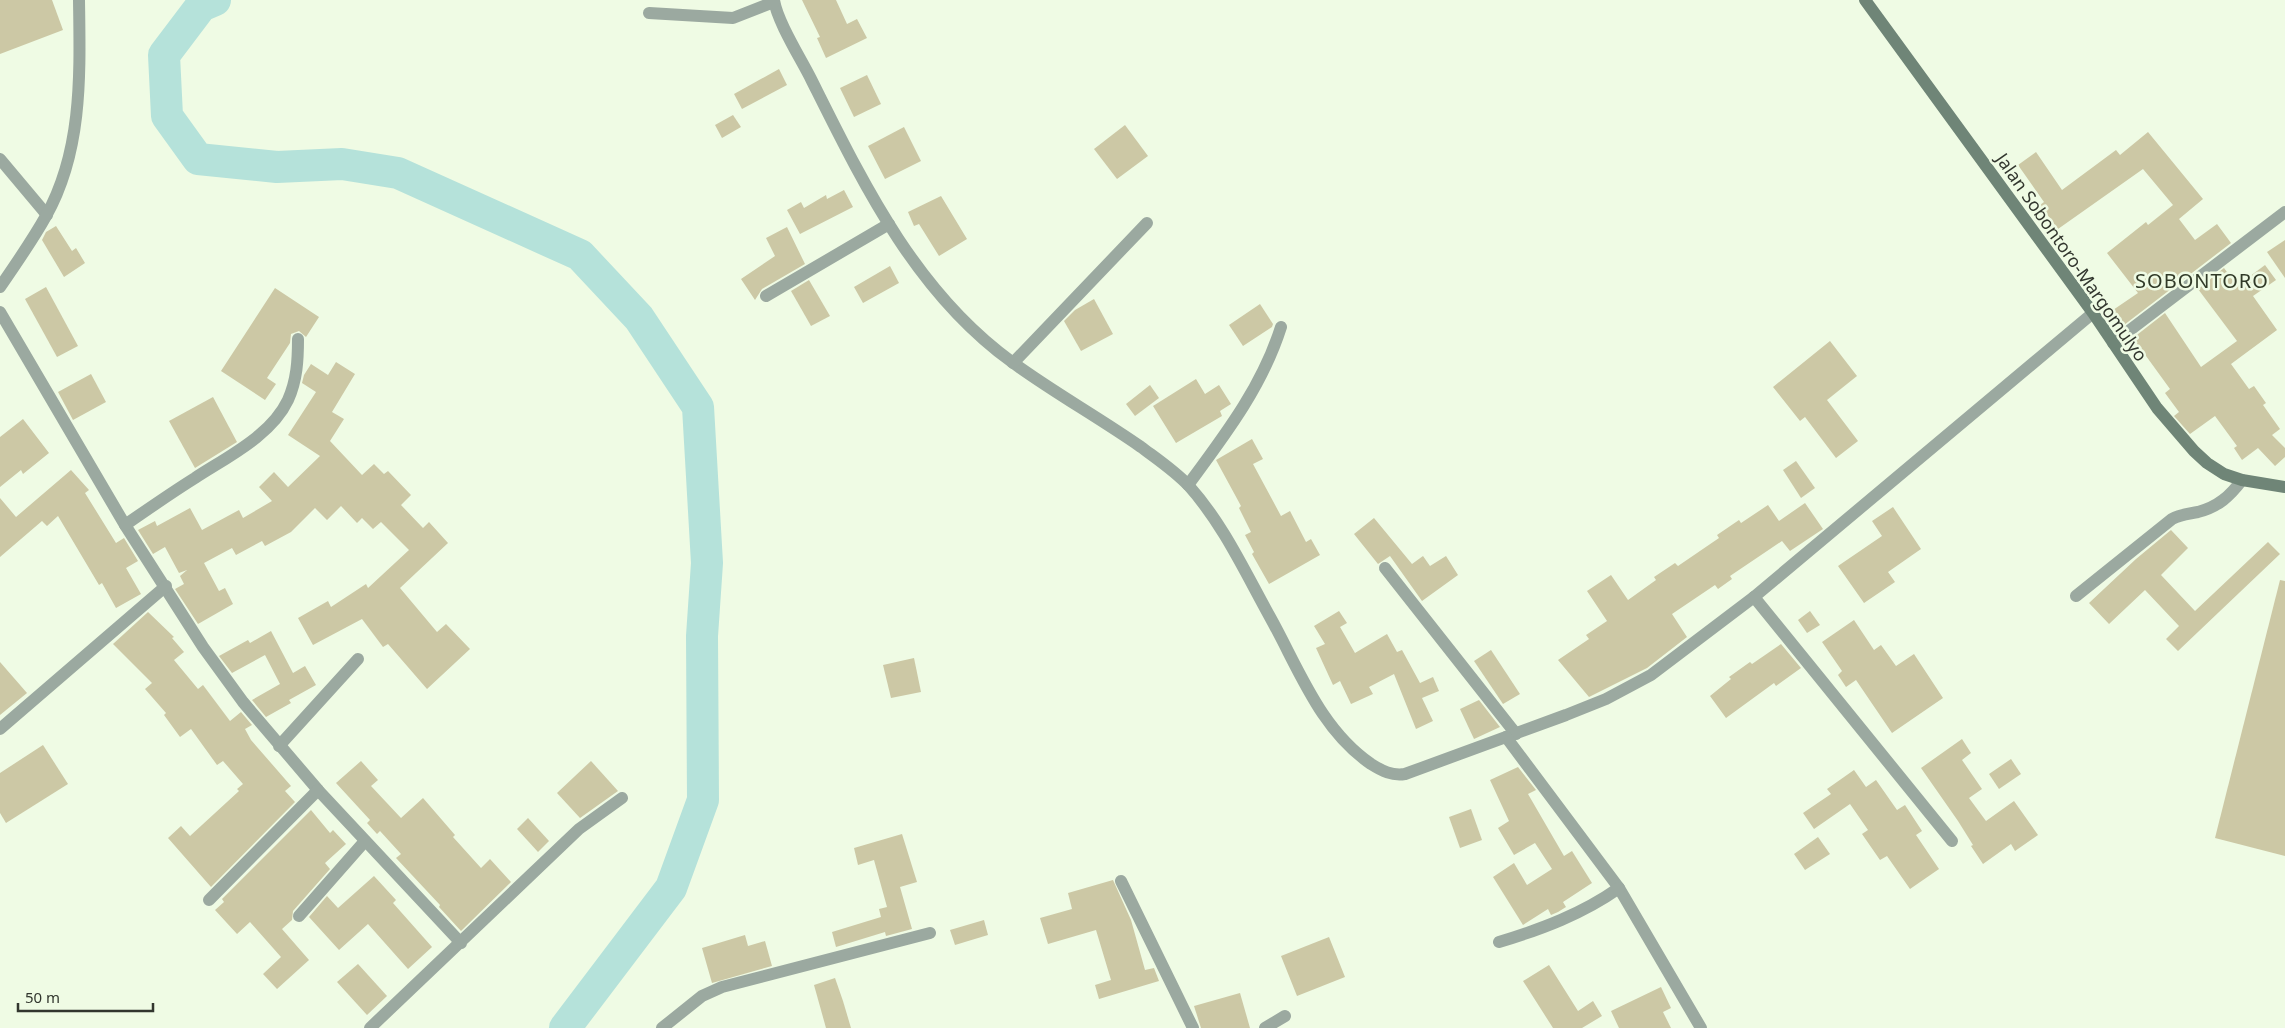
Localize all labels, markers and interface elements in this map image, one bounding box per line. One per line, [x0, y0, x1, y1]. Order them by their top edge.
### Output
street label: Jalan Sobontoro-Margomulyo [1990, 147, 2153, 366]
district label: SOBONTORO [2135, 267, 2269, 294]
scale bar [18, 980, 152, 1012]
text: 50 m [25, 987, 60, 1007]

